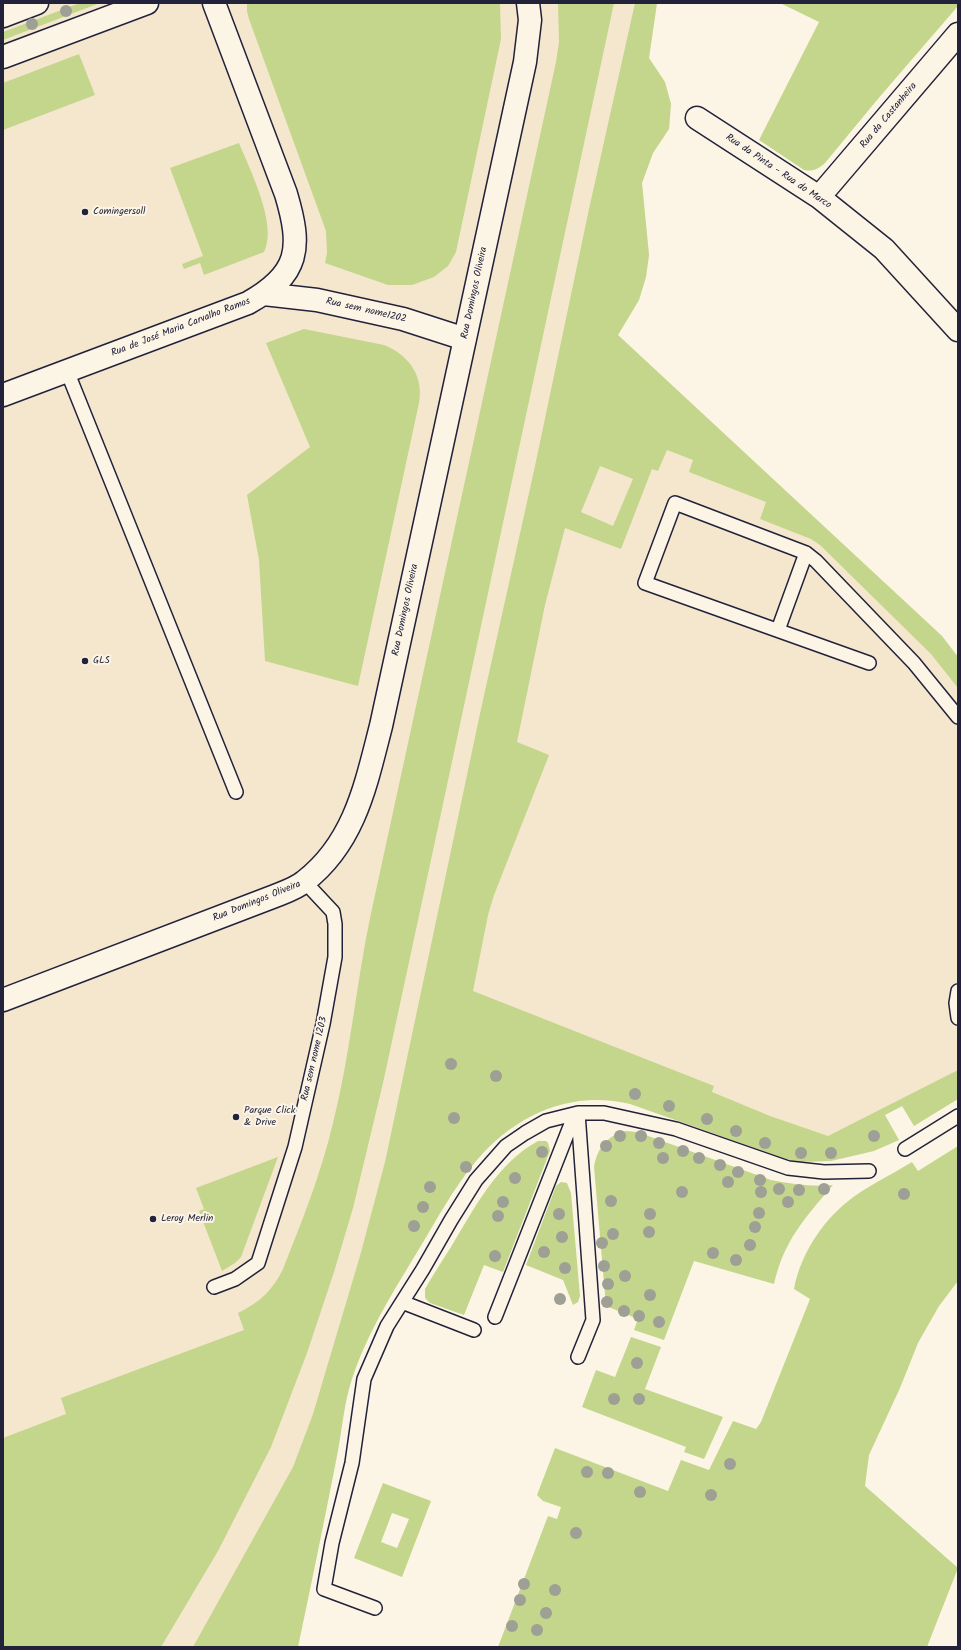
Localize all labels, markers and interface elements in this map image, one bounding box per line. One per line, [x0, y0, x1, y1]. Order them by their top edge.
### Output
street label: Rua da Castanheira [858, 81, 920, 151]
street label: Rua da Pinta - Rua do Marco [723, 132, 833, 212]
place label: Comingersoll [93, 206, 145, 218]
marker: Comingersoll [80, 207, 90, 217]
street label: Rua Domingos Oliveira [459, 246, 491, 340]
street label: Rua de José Maria Carvalho Ramos [110, 296, 252, 360]
street label: Rua sem nome1202 [325, 296, 407, 326]
street label: Rua Domingos Oliveira [390, 563, 422, 657]
place label: GLS [93, 655, 110, 667]
marker: GLS [80, 656, 90, 666]
street label: Rua Domingos Oliveira [211, 879, 303, 925]
street label: Rua sem nome 1203 [299, 1016, 331, 1102]
place label: Parque Click & Drive [244, 1105, 295, 1128]
marker: Parque Click & Drive [231, 1112, 241, 1122]
place label: Leroy Merlin [161, 1213, 213, 1225]
marker: Leroy Merlin [148, 1214, 158, 1224]

